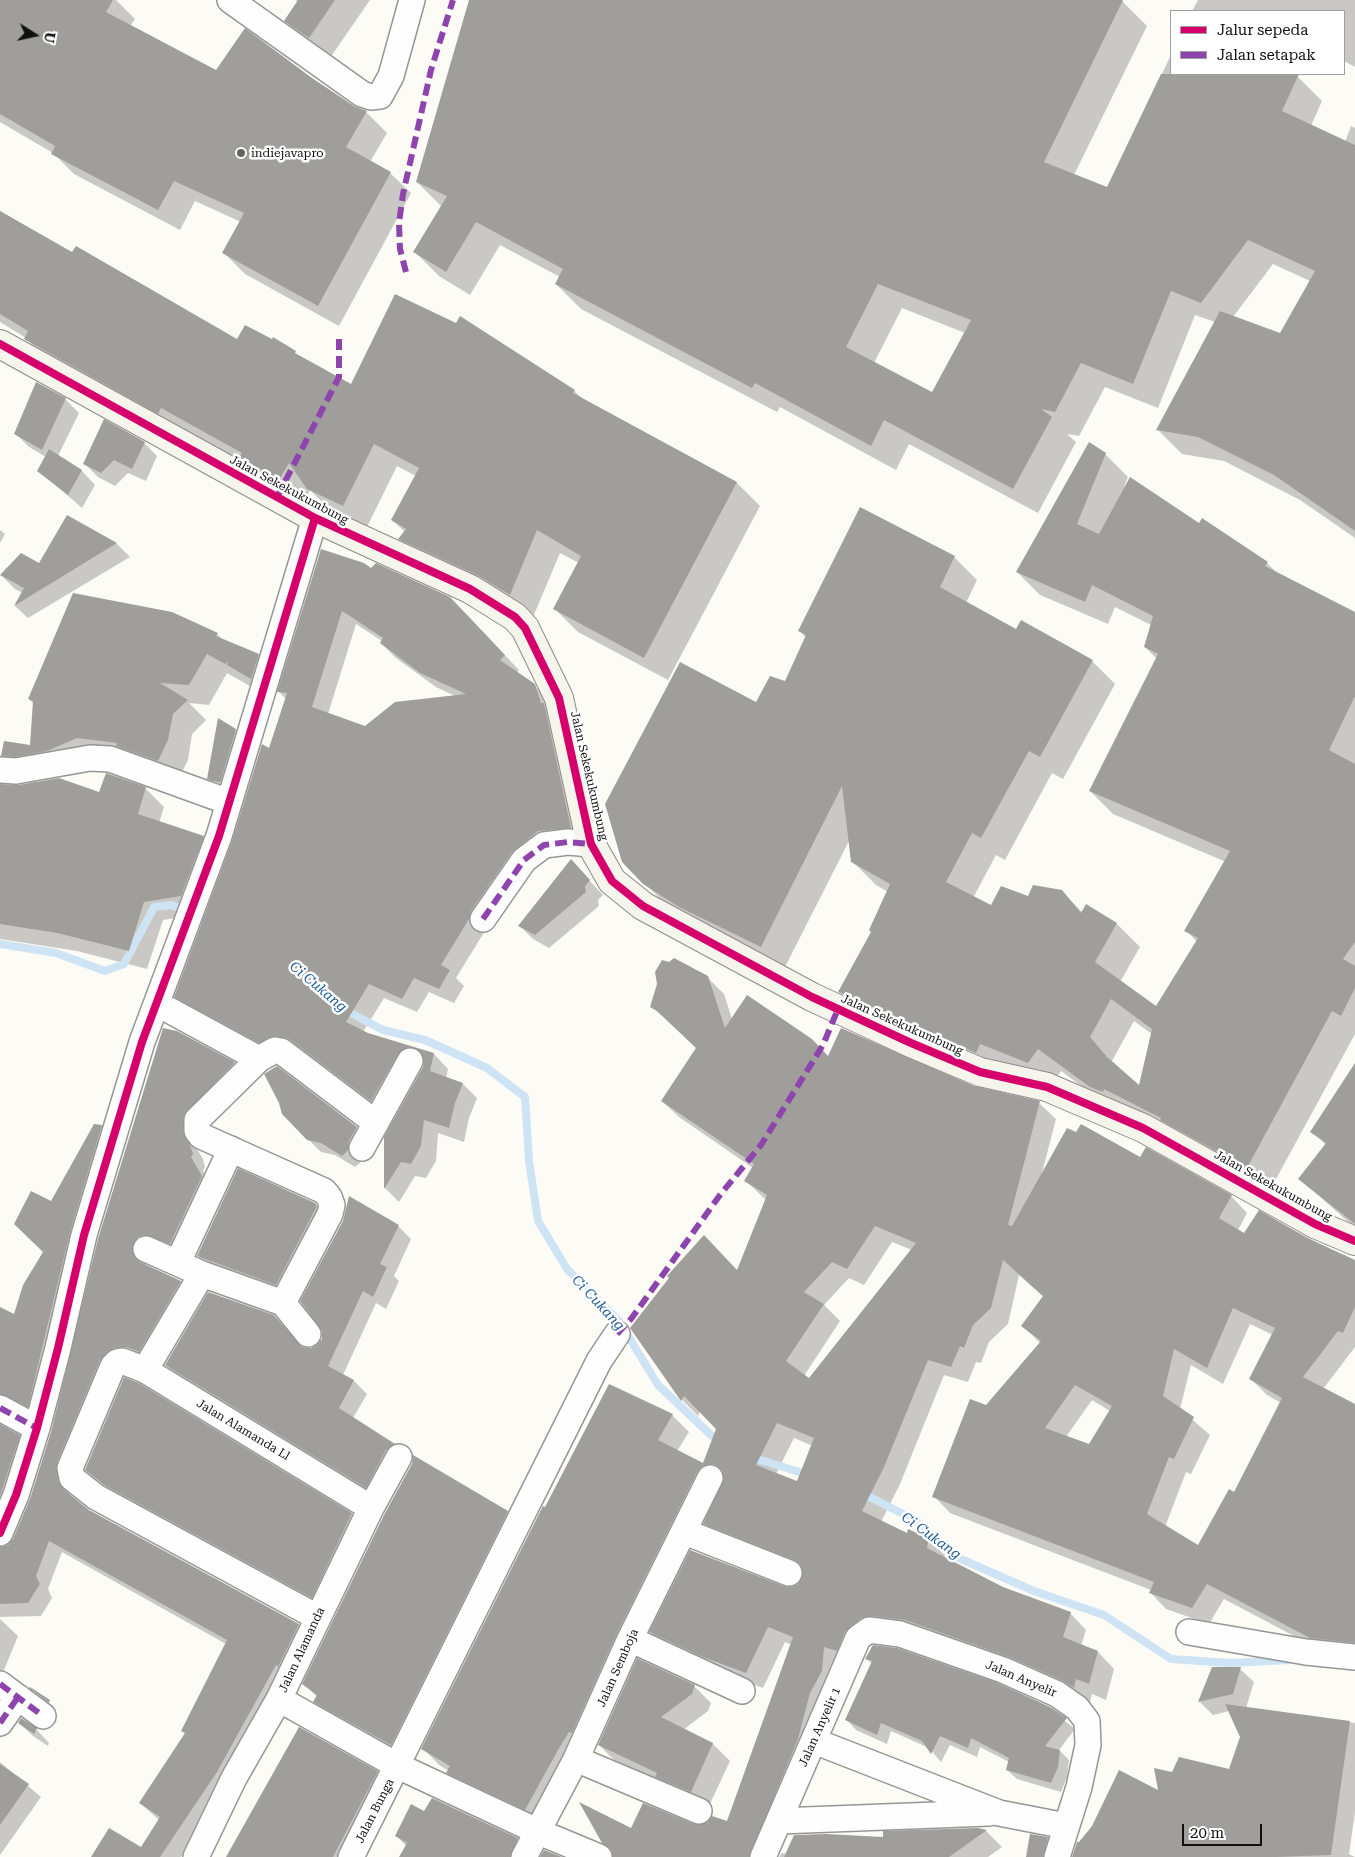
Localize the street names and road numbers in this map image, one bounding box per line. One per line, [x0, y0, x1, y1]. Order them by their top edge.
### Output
street label: Jalan Sekekukumbung [227, 453, 351, 527]
street label: Jalan Sekekukumbung [567, 710, 611, 842]
street label: Jalan Sekekukumbung [839, 992, 965, 1058]
street label: Jalan Sekekukumbung [1212, 1148, 1334, 1224]
street label: Jalan Alamanda Ll [194, 1396, 292, 1464]
street label: Jalan Alamanda [276, 1605, 328, 1695]
street label: Jalan Semboja [594, 1627, 642, 1709]
street label: Jalan Anyelir [983, 1658, 1059, 1700]
street label: Jalan Anyelir 1 [796, 1685, 844, 1769]
street label: Jalan Bunga [353, 1776, 397, 1846]

